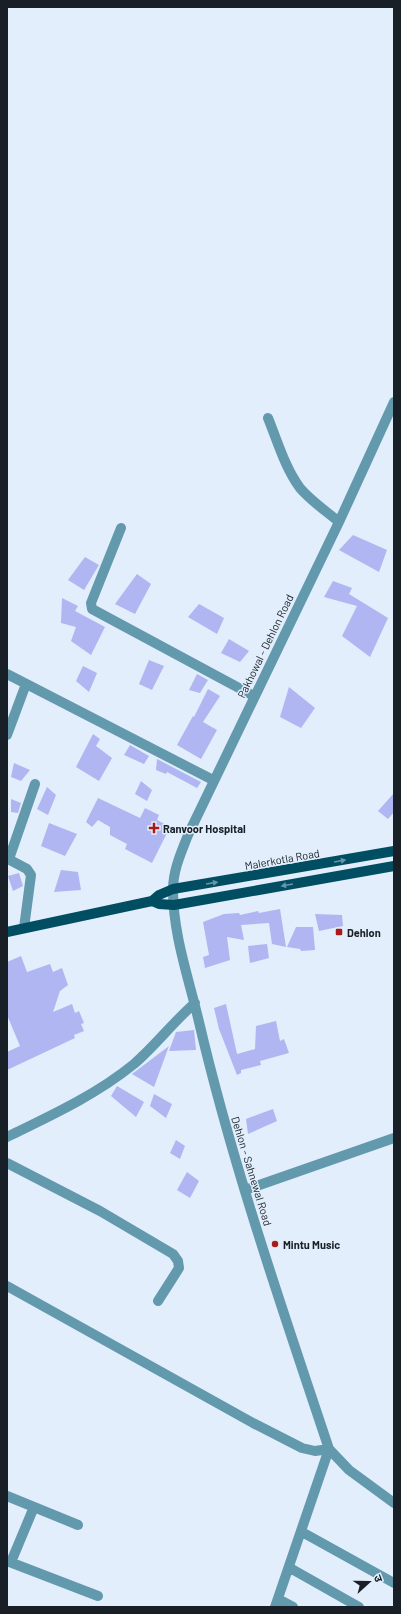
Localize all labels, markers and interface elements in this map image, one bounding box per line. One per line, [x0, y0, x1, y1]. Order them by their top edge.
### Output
street label: Pakhowal - Dehlon Road [234, 592, 296, 700]
marker: Ranvoor Hospital [148, 822, 160, 834]
place label: Ranvoor Hospital [163, 822, 246, 835]
street label: Malerkotla Road [244, 846, 320, 872]
one-way arrow [334, 857, 346, 863]
one-way arrow [206, 880, 218, 886]
one-way arrow [281, 882, 293, 888]
place label: Dehlon [347, 926, 381, 939]
marker: Dehlon [334, 927, 344, 937]
street label: Dehlon - Sahnewal Road [229, 1115, 275, 1227]
place label: Mintu Music [283, 1238, 340, 1251]
marker: Mintu Music [270, 1239, 280, 1249]
north arrow [349, 1562, 389, 1602]
text: उ [372, 1573, 386, 1584]

